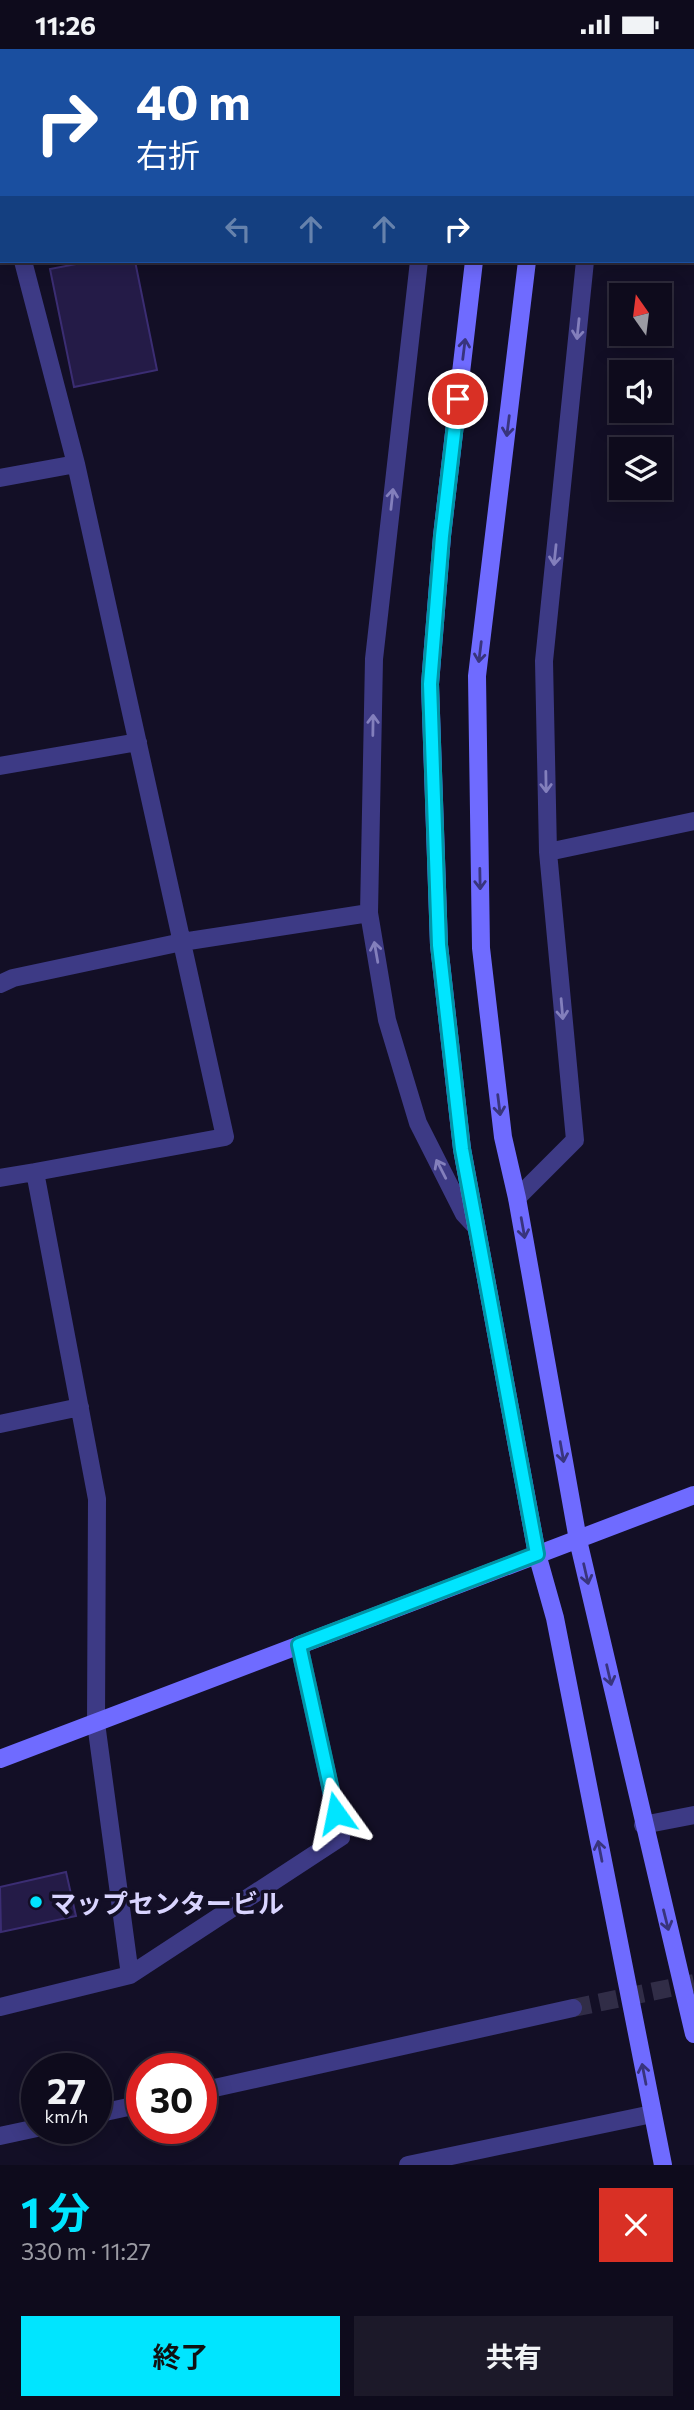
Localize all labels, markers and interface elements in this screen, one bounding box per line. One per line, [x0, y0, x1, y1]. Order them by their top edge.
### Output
text: 11:26 [35, 9, 96, 40]
text: 40 m [136, 70, 251, 130]
icon: right [21, 77, 112, 168]
text: 右折 [136, 134, 200, 174]
icon: left [219, 210, 257, 248]
icon: ahead [292, 210, 330, 248]
icon: ahead [365, 210, 403, 248]
icon: right [438, 210, 476, 248]
north arrow [609, 283, 672, 347]
map controls [609, 283, 672, 500]
one-way arrow [571, 317, 584, 339]
one-way arrow [458, 338, 471, 361]
button: sound [609, 360, 672, 423]
pin [428, 369, 488, 429]
icon: arrive [439, 380, 477, 418]
one-way arrow [501, 414, 514, 437]
button: layers [609, 437, 672, 500]
one-way arrow [386, 488, 399, 511]
one-way arrow [548, 543, 561, 566]
one-way arrow [474, 640, 487, 663]
one-way arrow [366, 714, 380, 737]
one-way arrow [540, 770, 553, 793]
one-way arrow [473, 867, 487, 890]
one-way arrow [369, 941, 382, 964]
one-way arrow [556, 997, 569, 1020]
one-way arrow [493, 1094, 506, 1116]
one-way arrow [434, 1159, 448, 1180]
one-way arrow [517, 1216, 530, 1239]
one-way arrow [556, 1440, 569, 1463]
one-way arrow [580, 1562, 593, 1585]
one-way arrow [603, 1663, 616, 1686]
position arrow [299, 1776, 373, 1850]
one-way arrow [593, 1840, 607, 1863]
place label: マップセンタービル [50, 1887, 284, 1918]
marker: マップセンタービル [28, 1894, 44, 1910]
one-way arrow [660, 1908, 674, 1931]
speed limit sign: 30 [126, 2053, 217, 2144]
one-way arrow [637, 2063, 650, 2086]
text: 27 [47, 2068, 86, 2111]
text: km/h [45, 2105, 88, 2127]
text: 1 分 [21, 2185, 90, 2237]
button: close [599, 2188, 673, 2262]
text: 330 m · 11:27 [21, 2237, 151, 2265]
button: 終了 [21, 2316, 340, 2396]
button: 共有 [354, 2316, 673, 2396]

